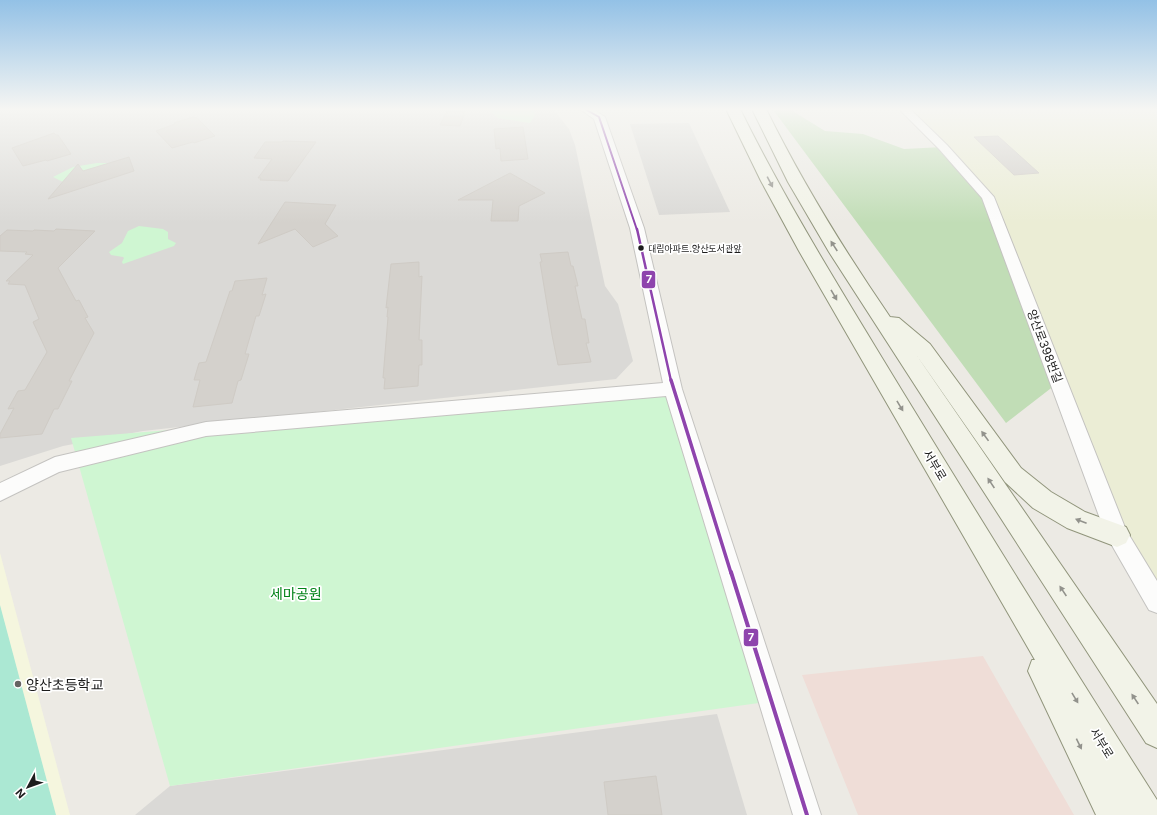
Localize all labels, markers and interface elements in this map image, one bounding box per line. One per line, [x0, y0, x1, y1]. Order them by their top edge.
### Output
one-way arrow [766, 176, 773, 187]
one-way arrow [830, 241, 838, 251]
marker: 대림아파트.양산도서관앞 [636, 243, 646, 253]
place label: 대림아파트.양산도서관앞 [648, 243, 742, 254]
line badge: 7 [641, 270, 656, 289]
text: 7 [646, 272, 652, 286]
one-way arrow [830, 289, 837, 300]
street label: 양산로398번길 [1024, 307, 1066, 385]
one-way arrow [896, 401, 903, 412]
one-way arrow [981, 431, 990, 442]
street label: 서부로 [920, 447, 950, 483]
one-way arrow [987, 478, 995, 488]
one-way arrow [1074, 518, 1086, 524]
park label: 세마공원 [270, 585, 322, 602]
one-way arrow [1059, 586, 1067, 596]
line badge: 7 [743, 628, 759, 647]
text: 7 [748, 630, 754, 644]
place label: 양산초등학교 [26, 676, 103, 693]
marker: 양산초등학교 [13, 679, 23, 689]
one-way arrow [1071, 692, 1078, 704]
one-way arrow [1131, 694, 1139, 704]
street label: 서부로 [1087, 725, 1117, 761]
one-way arrow [1076, 738, 1082, 750]
north arrow [8, 767, 48, 807]
text: N [12, 786, 28, 801]

